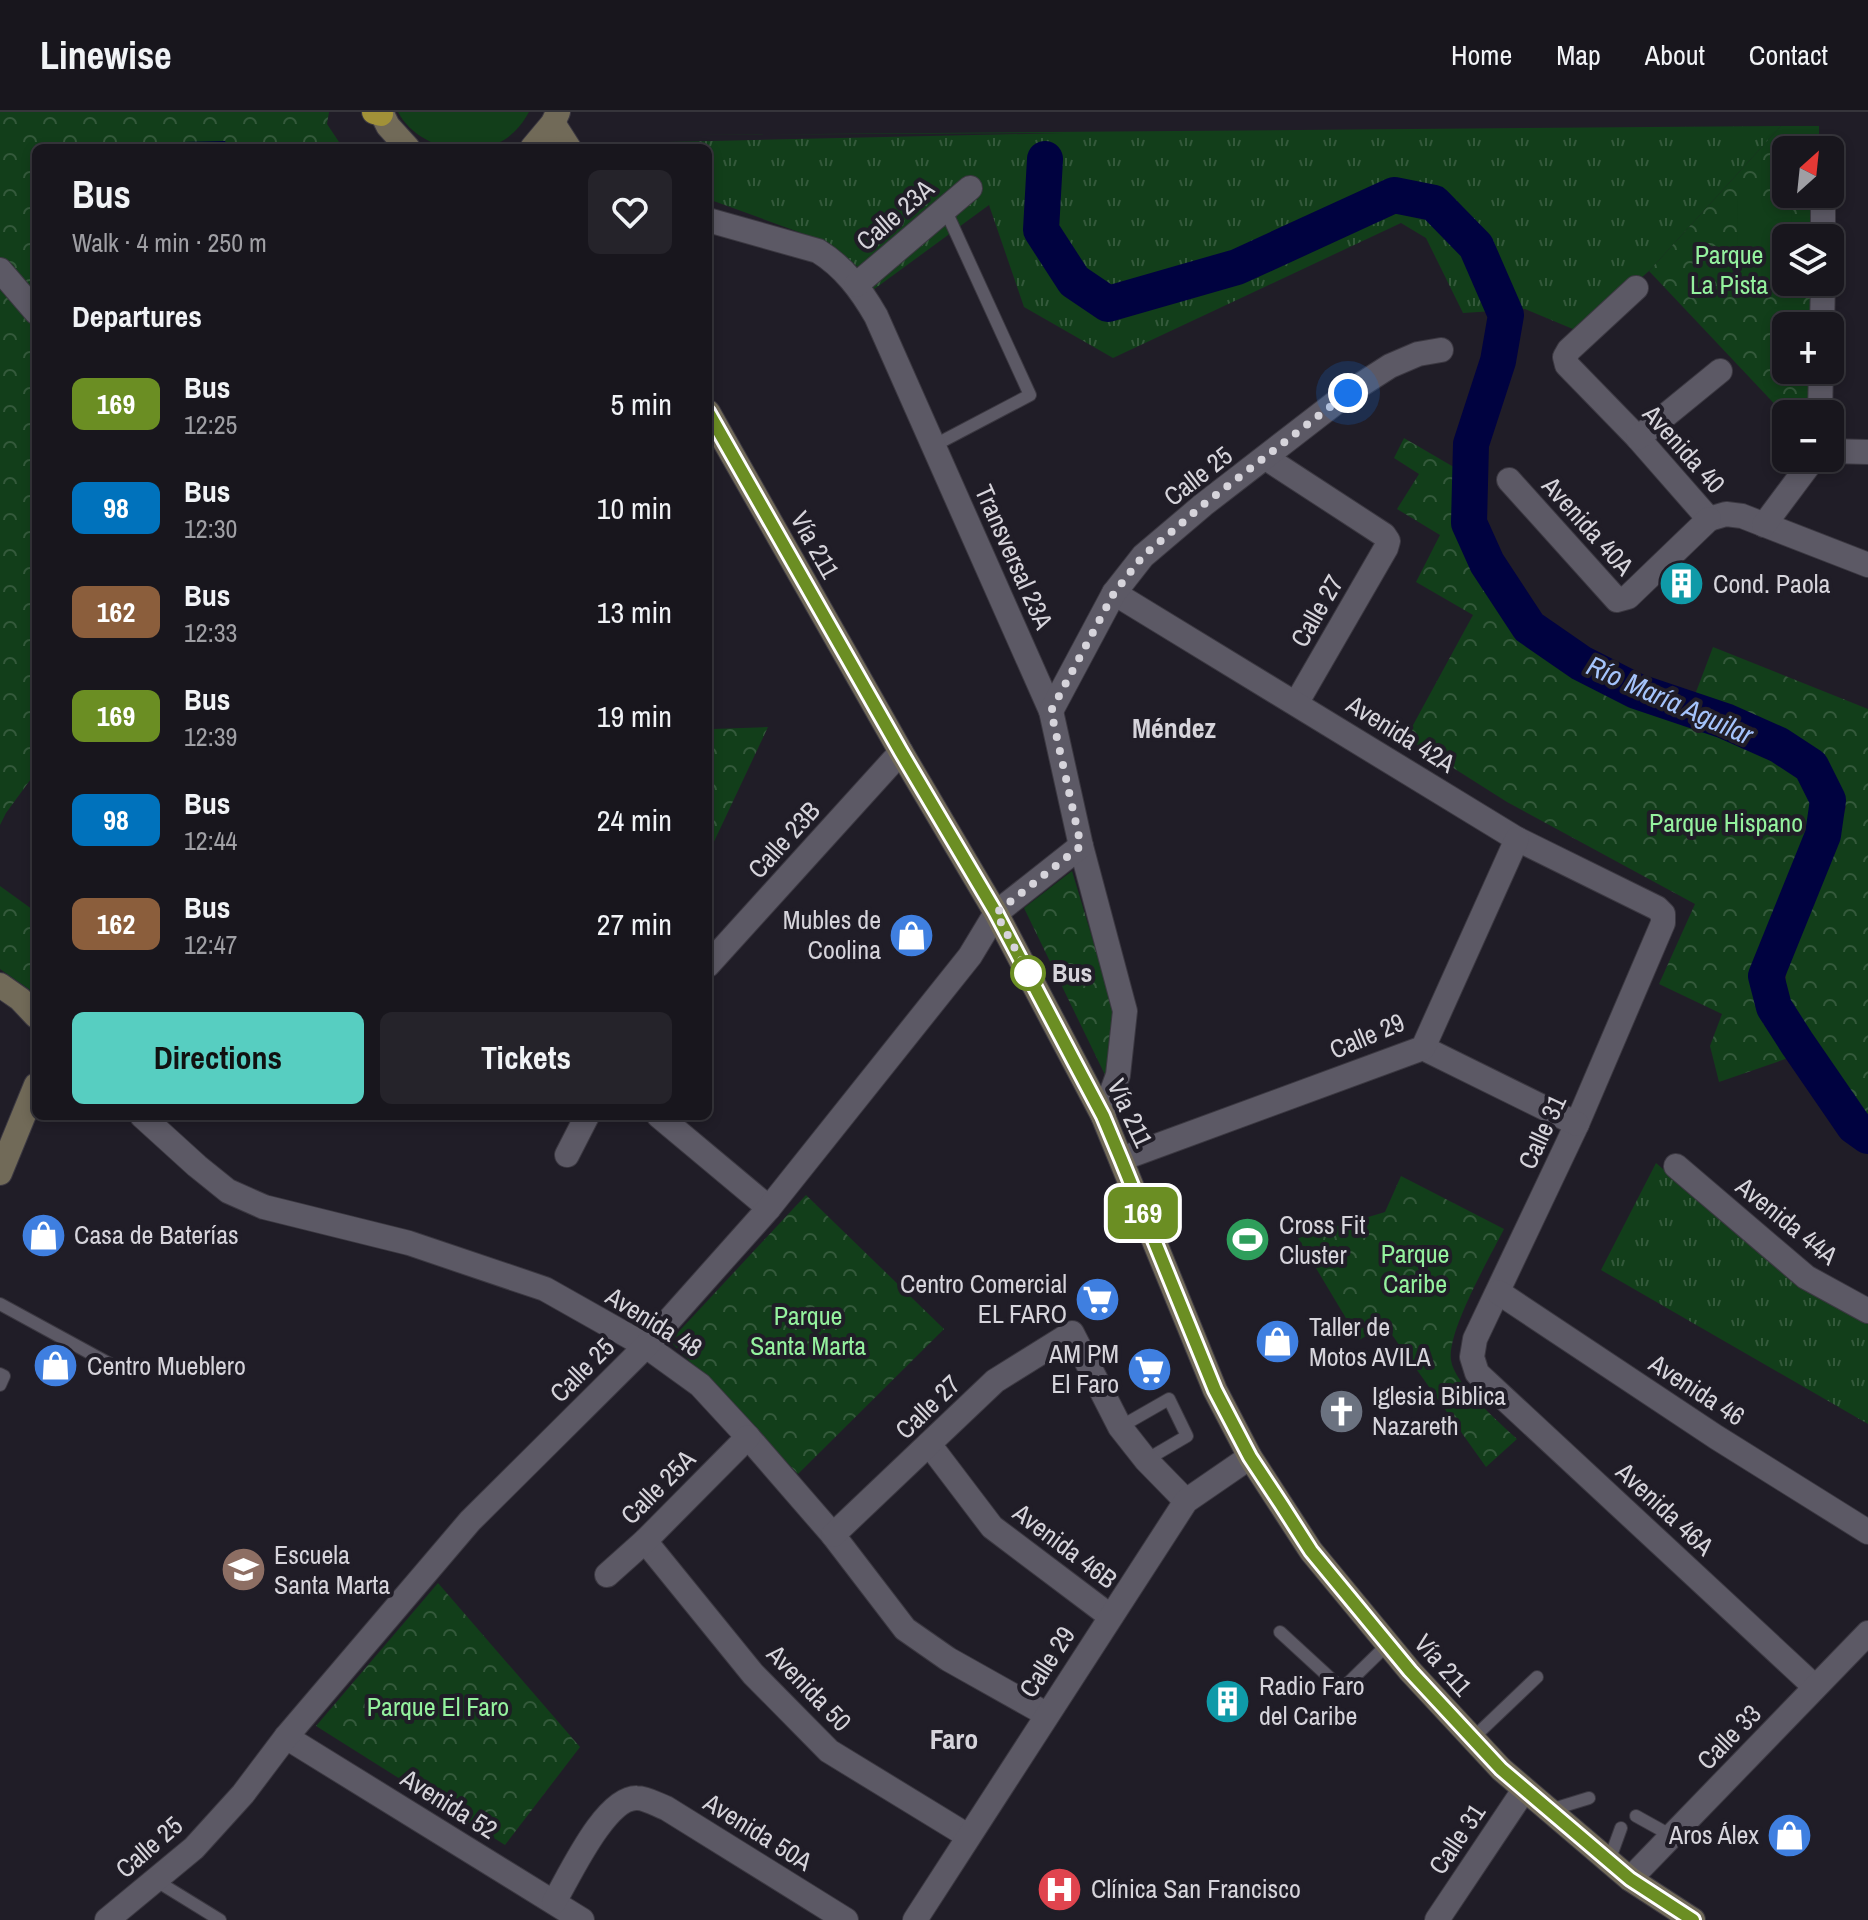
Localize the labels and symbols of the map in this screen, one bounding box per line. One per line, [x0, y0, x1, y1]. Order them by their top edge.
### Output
north arrow [1772, 136, 1844, 208]
street label: Calle 23A [848, 171, 942, 258]
park label: Parque La Pista [1690, 237, 1768, 302]
your location [1328, 373, 1368, 413]
street label: Avenida 40 [1635, 396, 1733, 500]
street label: Calle 25 [1156, 438, 1239, 513]
street label: Avenida 40A [1534, 468, 1643, 583]
street label: Transversal 23A [967, 479, 1062, 635]
street label: Vía 211 [783, 505, 848, 585]
building icon: Cond. Paola [1658, 560, 1706, 608]
place label: Cond. Paola [1713, 566, 1830, 601]
street label: Calle 27 [1282, 568, 1351, 653]
water label: Río María Aguilar [1581, 646, 1760, 754]
street label: Avenida 42A [1340, 686, 1463, 781]
district label: Méndez [1132, 709, 1216, 747]
street label: Calle 23B [740, 794, 828, 886]
park label: Parque Hispano [1649, 805, 1803, 840]
place label: Mubles de Coolina [783, 902, 881, 967]
shop icon: Mubles de Coolina [888, 911, 936, 959]
place label: Bus [1052, 955, 1092, 990]
marker: Bus [1011, 956, 1045, 990]
street label: Calle 29 [1324, 1004, 1410, 1067]
street label: Vía 211 [1099, 1073, 1161, 1153]
street label: Calle 31 [1509, 1089, 1574, 1175]
street label: Avenida 44A [1728, 1168, 1846, 1273]
line badge: 169 [1097, 1187, 1189, 1239]
place label: Cross Fit Cluster [1279, 1207, 1366, 1272]
shop icon: Casa de Baterías [19, 1211, 67, 1259]
sports icon: Cross Fit Cluster [1224, 1216, 1272, 1264]
place label: Casa de Baterías [74, 1217, 239, 1252]
park label: Parque Caribe [1381, 1236, 1449, 1301]
place label: Centro Comercial EL FARO [900, 1266, 1067, 1331]
supermarket icon: Centro Comercial EL FARO [1074, 1275, 1122, 1323]
street label: Avenida 48 [599, 1278, 709, 1365]
park label: Parque Santa Marta [750, 1298, 866, 1363]
place label: Taller de Motos AVILA [1309, 1309, 1431, 1374]
shop icon: Taller de Motos AVILA [1254, 1318, 1302, 1366]
street label: Calle 25 [542, 1330, 622, 1410]
place label: AM PM El Faro [1048, 1336, 1119, 1401]
shop icon: Centro Mueblero [32, 1342, 80, 1390]
supermarket icon: AM PM El Faro [1126, 1345, 1174, 1393]
street label: Avenida 46 [1642, 1345, 1752, 1434]
place label: Centro Mueblero [87, 1348, 246, 1383]
street label: Calle 27 [887, 1367, 968, 1446]
place label: Iglesia Biblica Nazareth [1372, 1378, 1506, 1443]
church icon: Iglesia Biblica Nazareth [1317, 1387, 1365, 1435]
street label: Calle 25A [613, 1441, 703, 1532]
street label: Avenida 46A [1608, 1454, 1722, 1563]
street label: Avenida 46B [1005, 1494, 1124, 1596]
place label: Escuela Santa Marta [274, 1537, 390, 1602]
school or university icon: Escuela Santa Marta [219, 1546, 267, 1594]
street label: Calle 29 [1011, 1619, 1083, 1704]
street label: Vía 211 [1407, 1626, 1480, 1703]
street label: Avenida 50 [759, 1636, 859, 1738]
place label: Radio Faro del Caribe [1259, 1668, 1365, 1733]
building icon: Radio Faro del Caribe [1204, 1677, 1252, 1725]
park label: Parque El Faro [367, 1689, 509, 1724]
street label: Calle 33 [1689, 1696, 1768, 1777]
district label: Faro [930, 1720, 978, 1758]
street label: Avenida 52 [394, 1760, 504, 1847]
street label: Avenida 50A [697, 1784, 820, 1879]
street label: Calle 31 [1420, 1796, 1493, 1881]
street label: Calle 25 [108, 1808, 190, 1885]
shop icon: Aros Álex [1766, 1811, 1814, 1859]
place label: Aros Álex [1668, 1817, 1759, 1852]
hospital icon: Clínica San Francisco [1036, 1865, 1084, 1913]
place label: Clínica San Francisco [1091, 1871, 1301, 1906]

